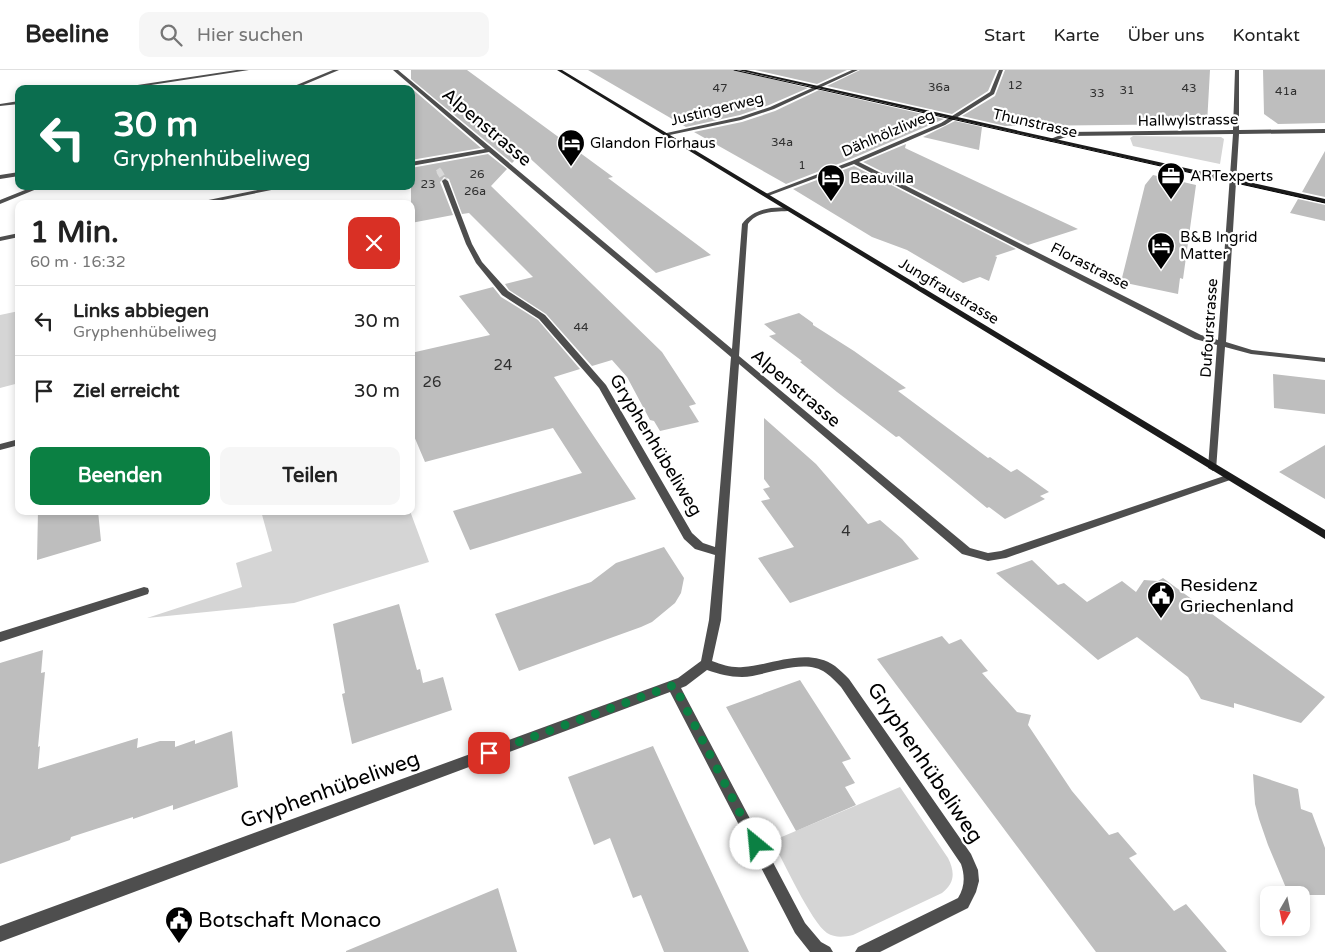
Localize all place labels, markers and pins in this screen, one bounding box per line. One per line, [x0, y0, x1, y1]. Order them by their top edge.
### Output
hotel icon: Glandon Florhaus [556, 128, 586, 167]
place label: Glandon Florhaus [590, 134, 716, 152]
office icon: ARTexperts [1156, 161, 1186, 200]
hotel icon: Beauvilla [816, 163, 846, 202]
place label: ARTexperts [1190, 167, 1273, 185]
place label: Beauvilla [850, 169, 914, 187]
place label: B&B Ingrid Matter [1180, 228, 1257, 263]
hotel icon: B&B Ingrid Matter [1146, 231, 1176, 270]
place label: Residenz Griechenland [1180, 574, 1294, 617]
public building icon: Residenz Griechenland [1146, 580, 1176, 619]
pin [468, 732, 510, 774]
public building icon: Botschaft Monaco [164, 905, 194, 944]
place label: Botschaft Monaco [198, 908, 381, 933]

